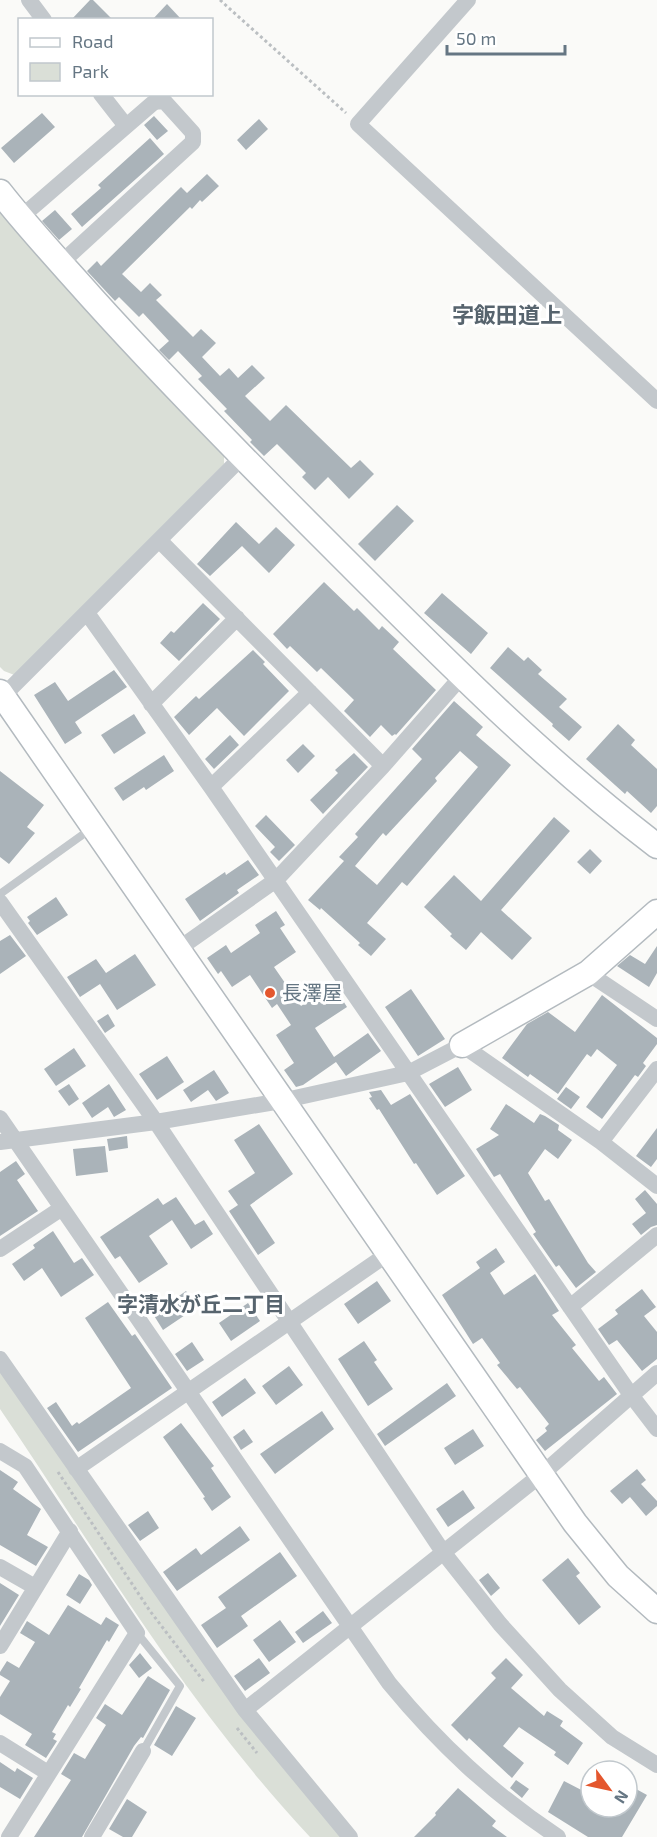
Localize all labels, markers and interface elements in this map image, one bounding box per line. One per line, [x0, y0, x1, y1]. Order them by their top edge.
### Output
legend [18, 18, 213, 96]
scale bar [447, 18, 566, 56]
text: 50 m [456, 27, 496, 49]
text: Road [72, 30, 113, 52]
text: Park [72, 60, 109, 82]
district label: 字飯田道上 [452, 301, 562, 327]
place label: 長澤屋 [282, 980, 342, 1004]
marker: 長澤屋 [263, 986, 277, 1000]
district label: 字清水が丘二丁目 [117, 1291, 285, 1316]
north arrow [579, 1759, 639, 1819]
text: N [611, 1787, 633, 1807]

